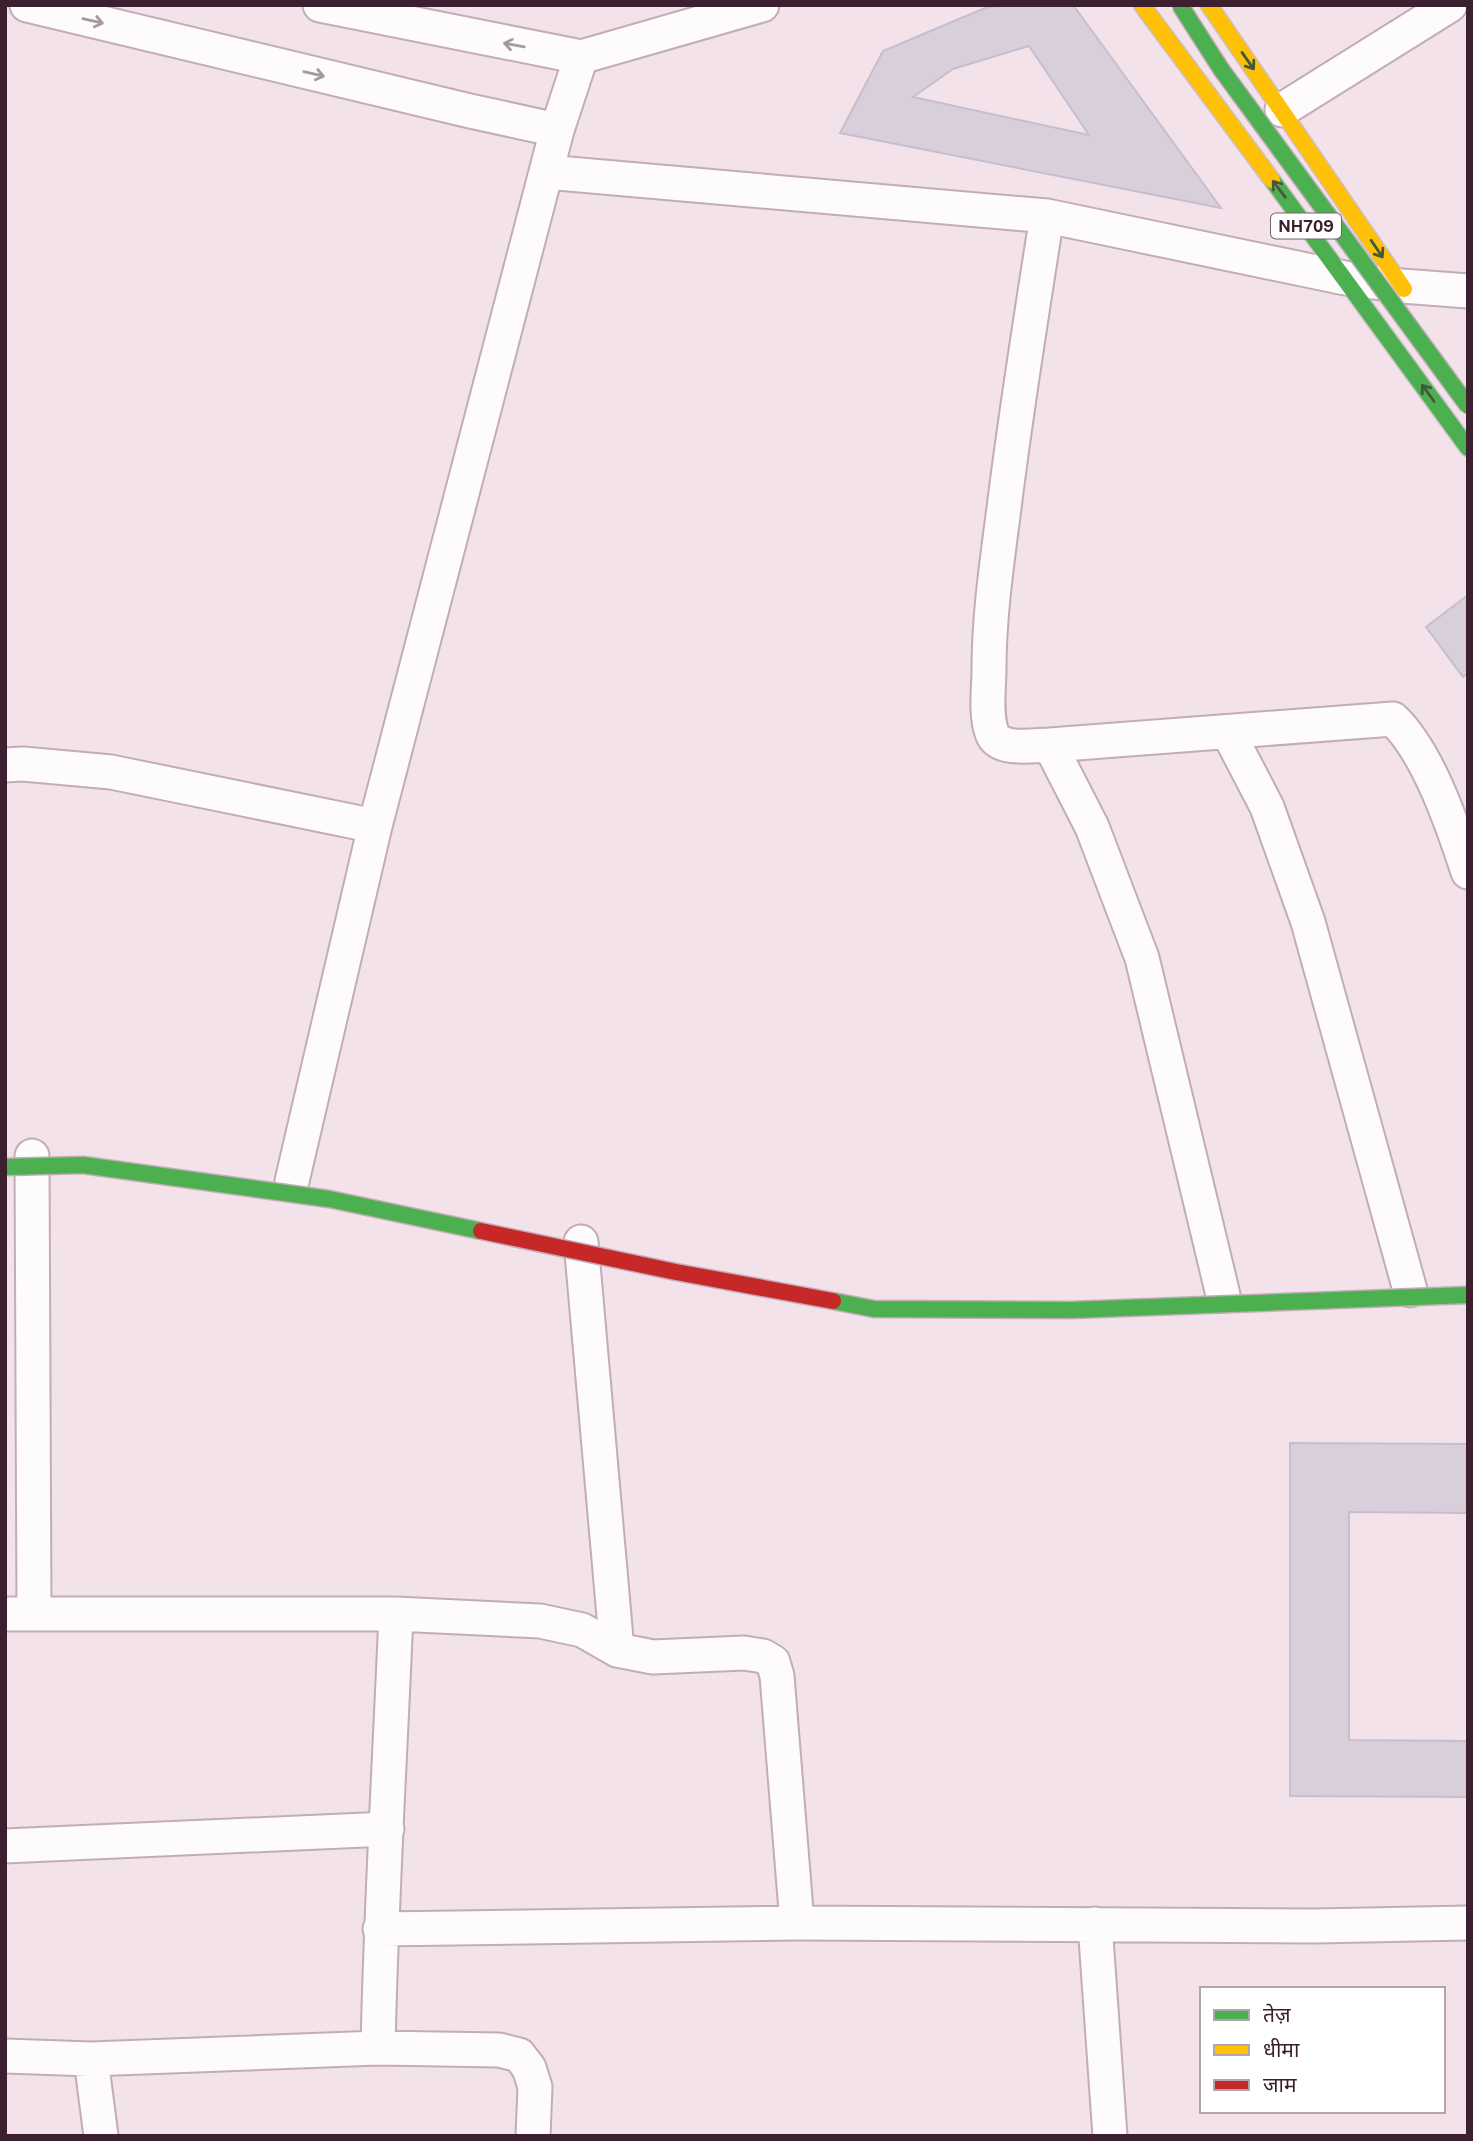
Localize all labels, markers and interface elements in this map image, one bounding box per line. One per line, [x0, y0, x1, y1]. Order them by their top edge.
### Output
one-way arrow [81, 15, 104, 28]
one-way arrow [503, 37, 526, 51]
one-way arrow [1241, 51, 1255, 70]
one-way arrow [302, 68, 325, 81]
one-way arrow [1272, 180, 1286, 199]
road number: NH709 [1271, 214, 1341, 238]
one-way arrow [1369, 239, 1384, 258]
one-way arrow [1421, 384, 1435, 403]
legend [1200, 1987, 1445, 2113]
text: तेज़ [1263, 2002, 1291, 2027]
text: धीमा [1263, 2037, 1300, 2062]
text: जाम [1263, 2072, 1297, 2097]

